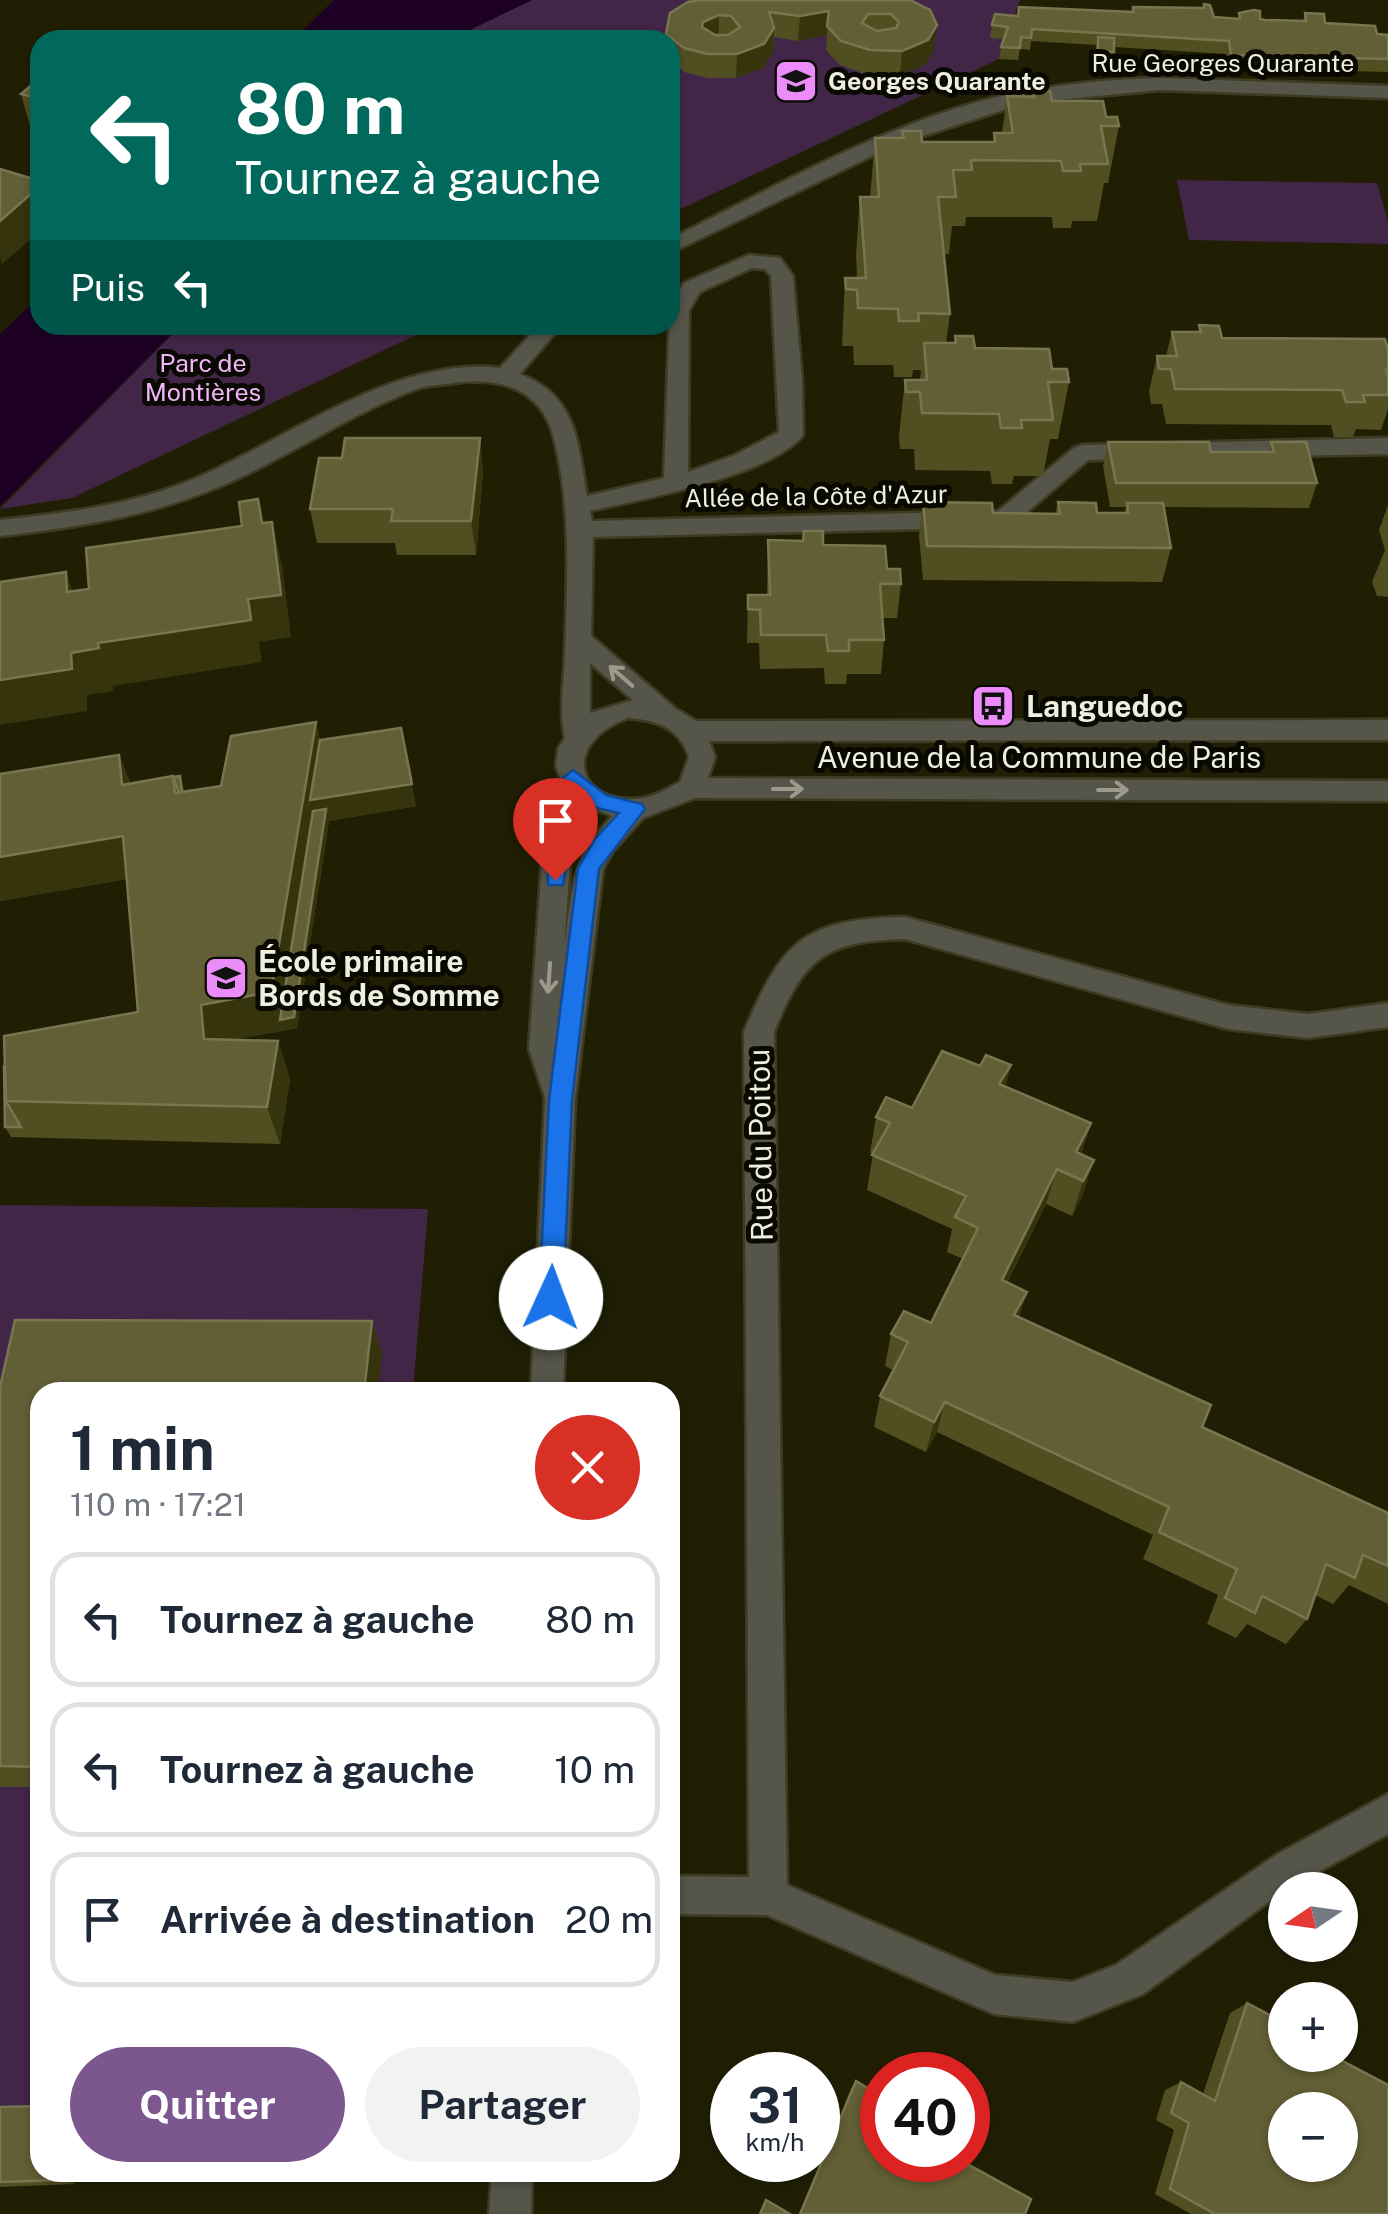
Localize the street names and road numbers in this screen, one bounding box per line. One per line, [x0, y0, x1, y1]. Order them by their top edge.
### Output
street label: Rue Georges Quarante [1092, 48, 1354, 78]
street label: Allée de la Côte d'Azur [684, 479, 948, 513]
street label: Avenue de la Commune de Paris [817, 739, 1261, 775]
street label: Rue du Poitou [740, 1048, 780, 1242]

